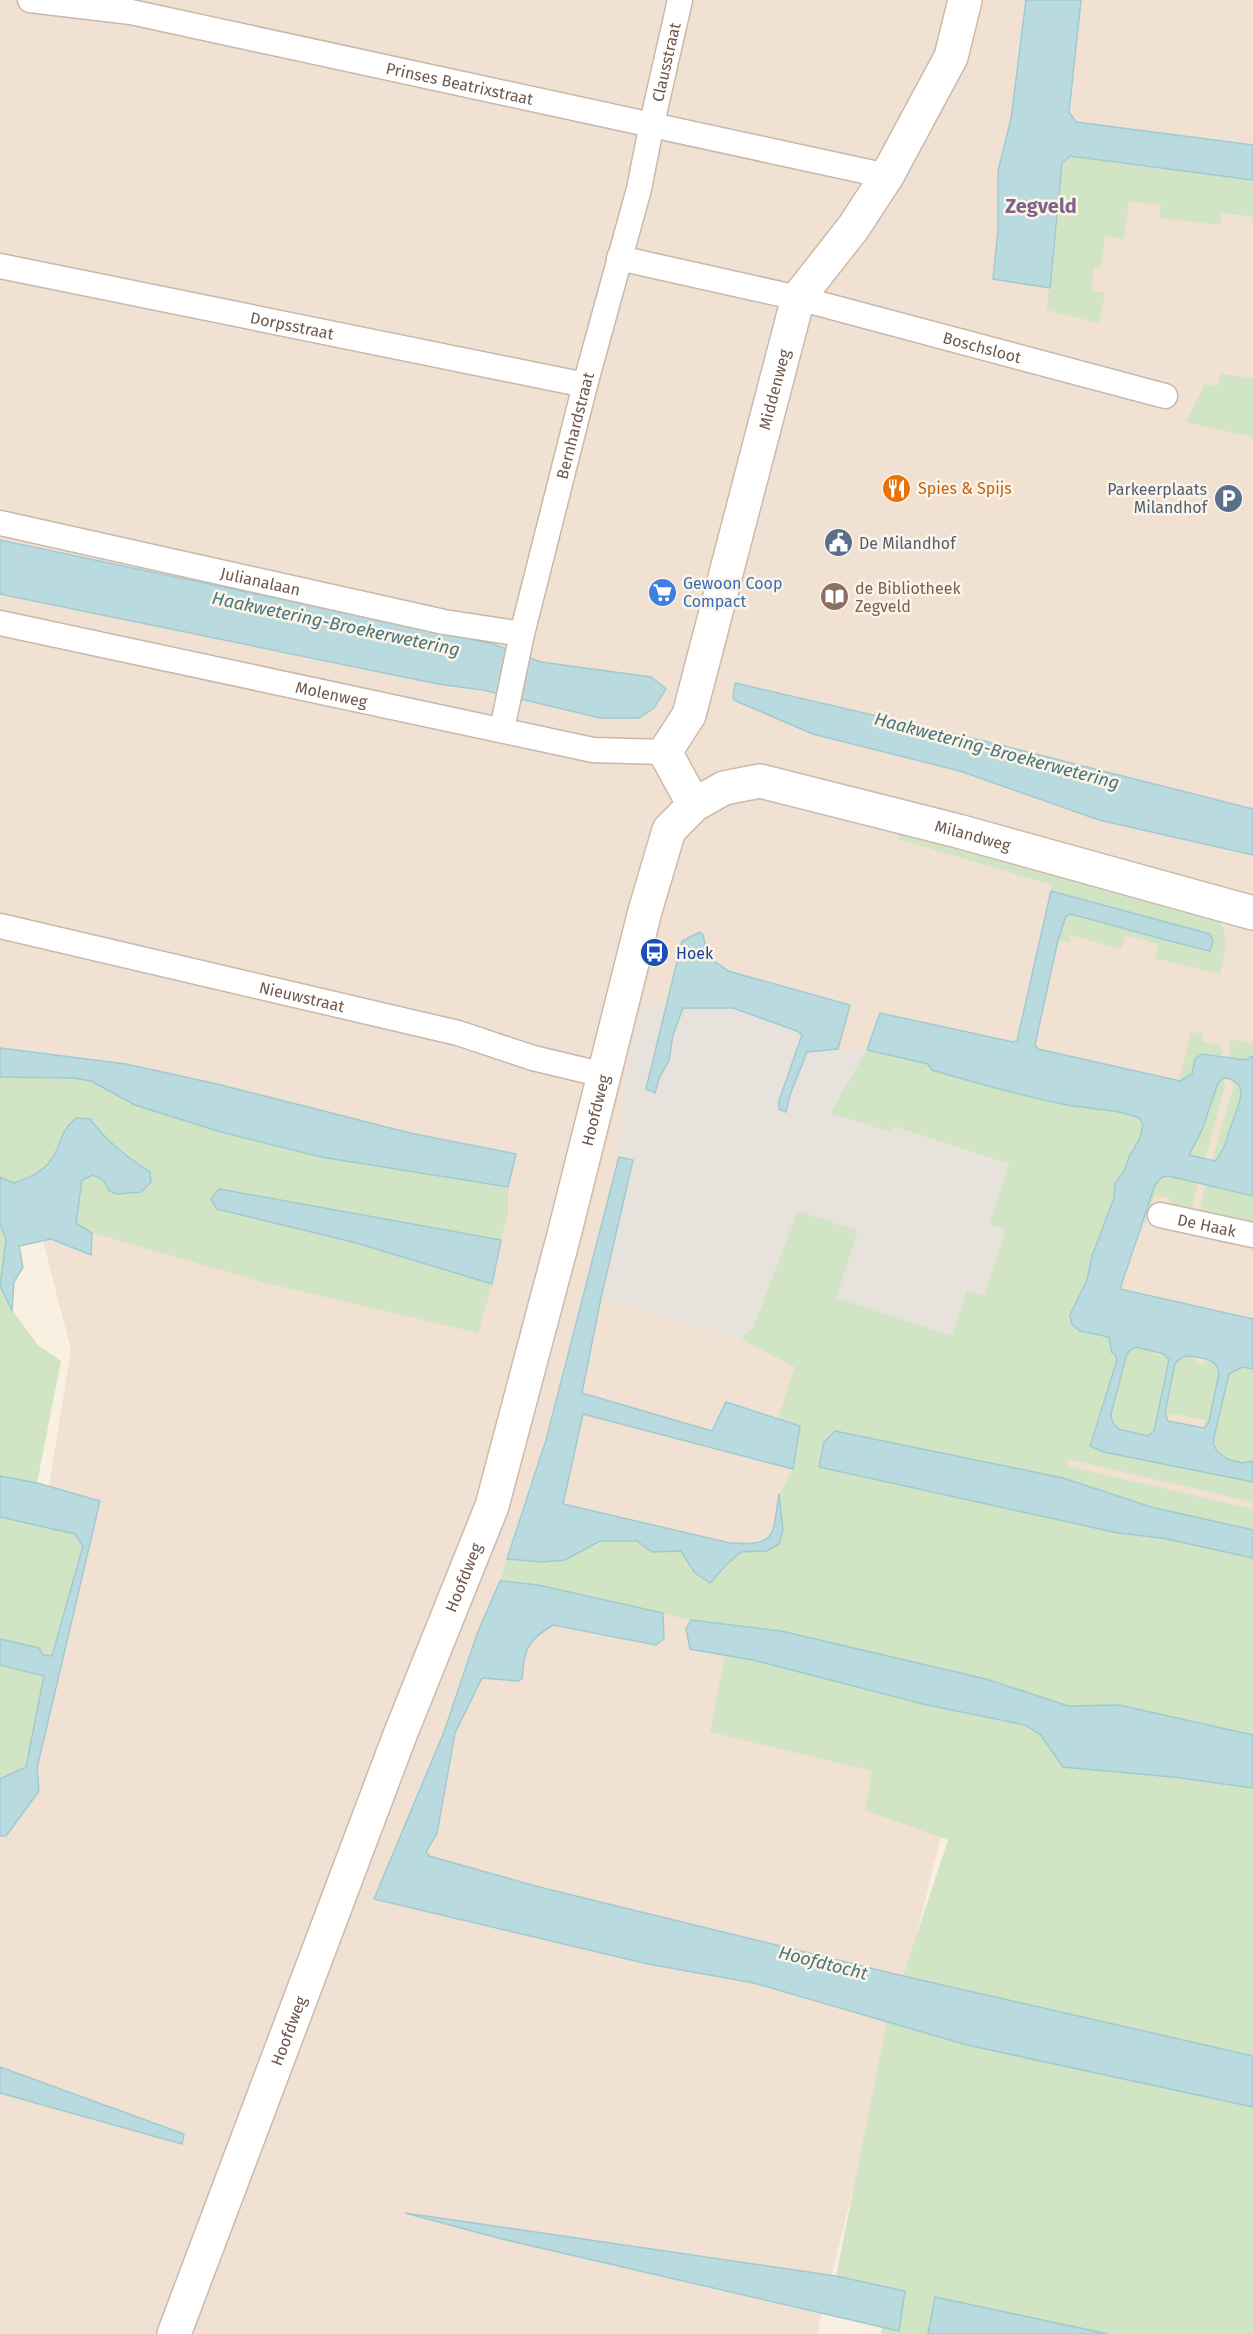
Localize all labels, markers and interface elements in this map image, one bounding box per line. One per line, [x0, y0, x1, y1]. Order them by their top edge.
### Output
street label: Clausstraat [648, 20, 684, 104]
street label: Prinses Beatrixstraat [384, 58, 535, 109]
district label: Zegveld [1005, 194, 1077, 218]
street label: Dorpsstraat [249, 308, 336, 343]
street label: Boschsloot [941, 328, 1024, 367]
street label: Middenweg [754, 346, 794, 432]
street label: Bernhardstraat [552, 370, 598, 481]
restaurant icon: Spies & Spijs [881, 472, 913, 504]
place label: Spies & Spijs [918, 479, 1012, 498]
place label: Parkeerplaats Milandhof [1107, 480, 1209, 517]
parking icon: Parkeerplaats Milandhof [1212, 482, 1244, 514]
public building icon: De Milandhof [822, 527, 854, 559]
place label: De Milandhof [859, 534, 957, 553]
street label: Julianalaan [219, 563, 302, 599]
place label: Gewoon Coop Compact [683, 574, 782, 611]
supermarket icon: Gewoon Coop Compact [646, 576, 678, 608]
place label: de Bibliotheek Zegveld [855, 579, 961, 616]
library icon: de Bibliotheek Zegveld [818, 581, 850, 613]
water label: Haakwetering-Broekerwetering [210, 587, 462, 661]
street label: Molenweg [294, 677, 370, 711]
water label: Haakwetering-Broekerwetering [872, 708, 1122, 794]
street label: Milandweg [933, 816, 1014, 855]
bus stop icon: Hoek [639, 937, 671, 969]
place label: Hoek [676, 944, 714, 963]
street label: Nieuwstraat [257, 977, 347, 1016]
street label: Hoofdweg [577, 1072, 613, 1148]
street label: De Haak [1176, 1210, 1239, 1241]
street label: Hoofdweg [441, 1539, 486, 1615]
water label: Hoofdtocht [776, 1941, 870, 1985]
street label: Hoofdweg [267, 1993, 310, 2068]

